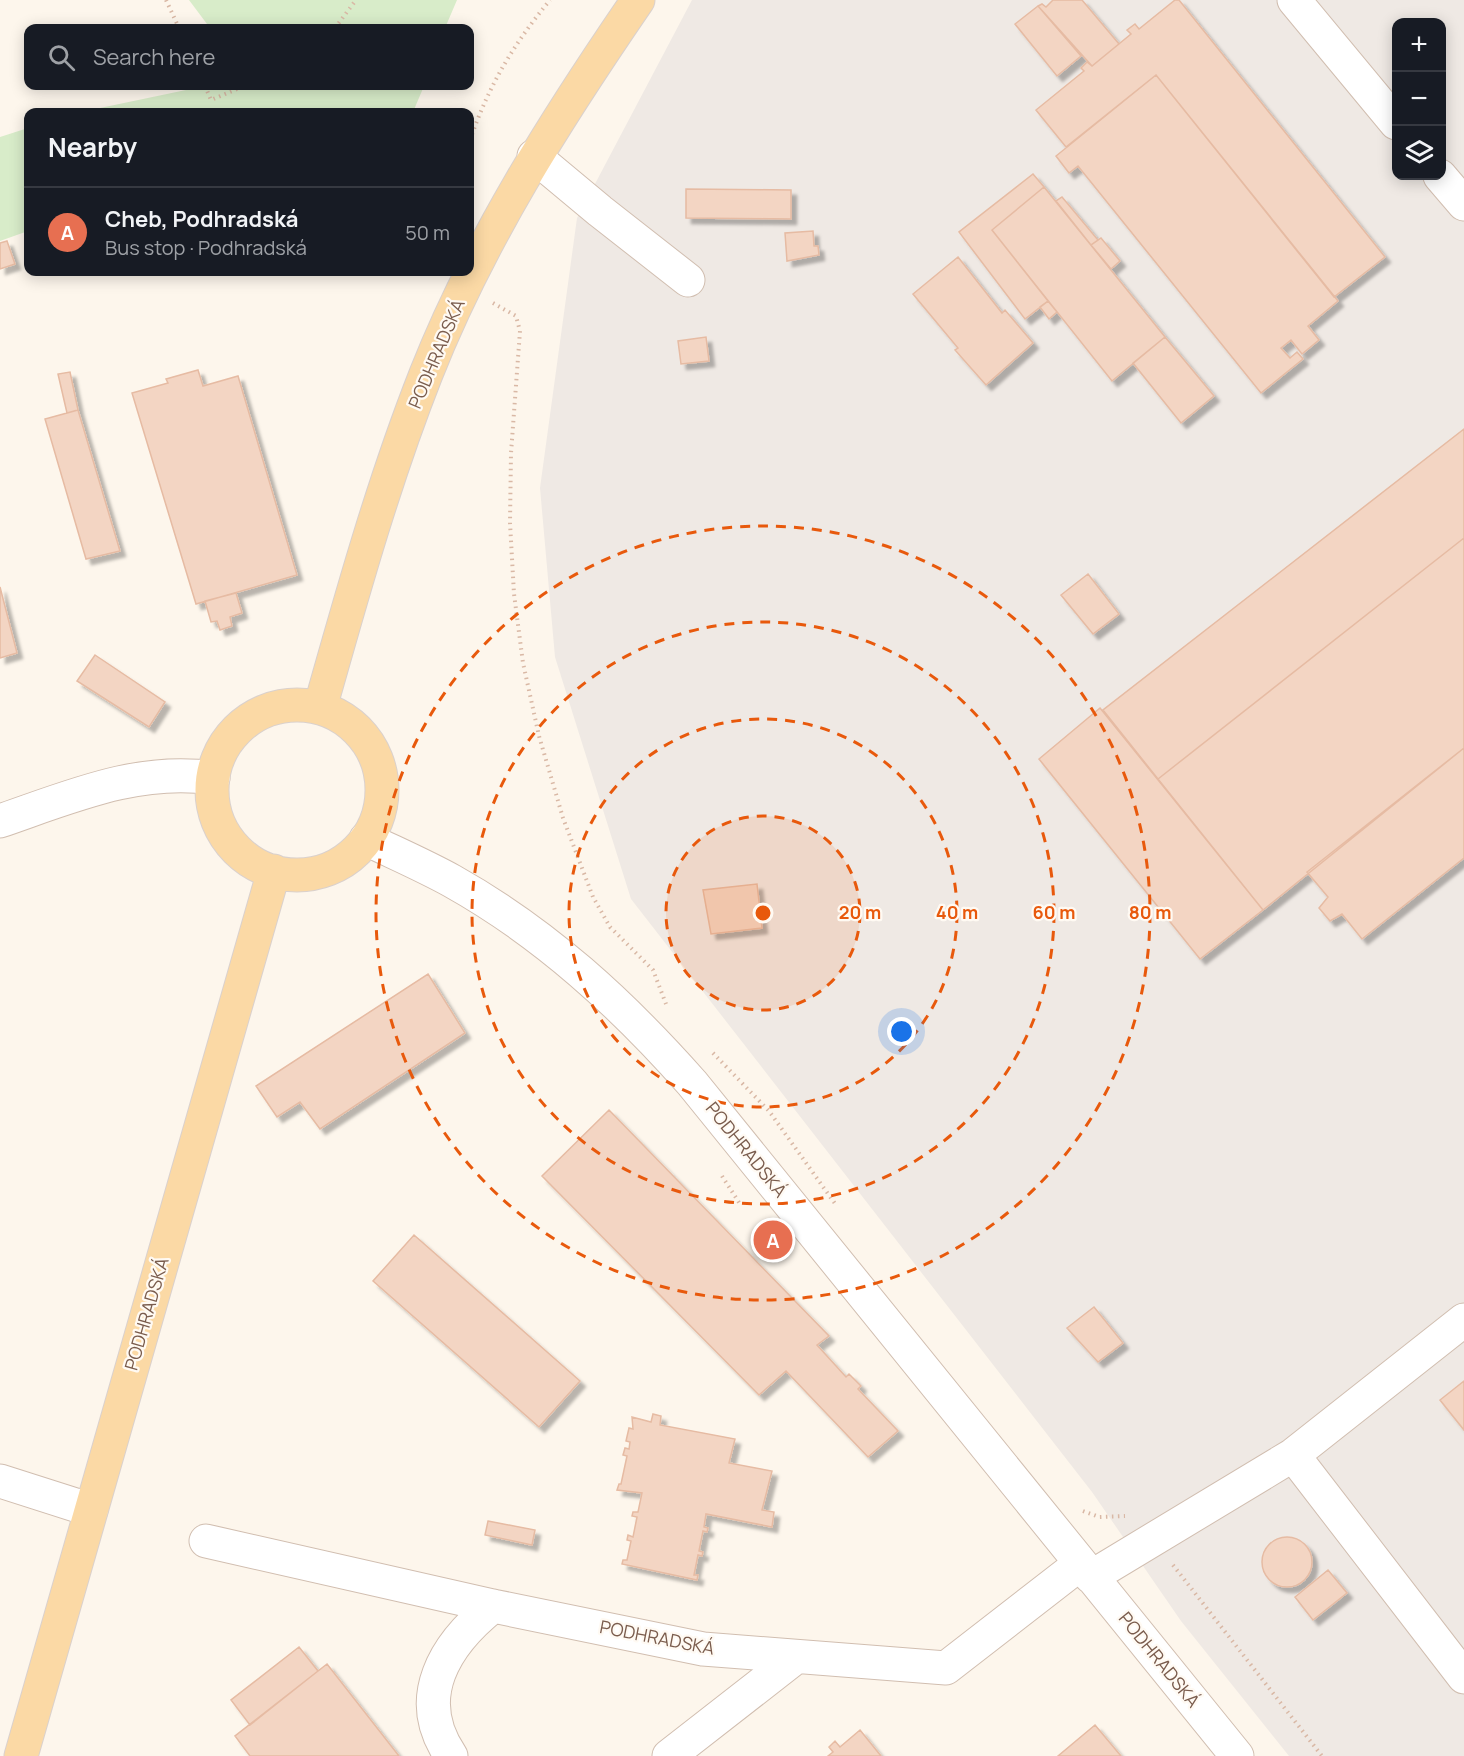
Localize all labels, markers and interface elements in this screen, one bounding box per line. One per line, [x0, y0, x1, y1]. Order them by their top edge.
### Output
map controls [1392, 18, 1446, 180]
button: + [1392, 18, 1446, 72]
search box [24, 24, 474, 90]
icon: search [45, 41, 78, 74]
text: Search here [93, 42, 215, 72]
button: − [1392, 72, 1446, 126]
button: layers [1392, 126, 1446, 180]
text: Nearby [48, 129, 137, 165]
text: Cheb, Podhradská [105, 204, 298, 234]
text: A [61, 219, 74, 246]
text: 50 m [405, 219, 450, 246]
text: Bus stop · Podhradská [105, 234, 307, 261]
street label: PODHRADSKÁ [402, 295, 470, 412]
text: 20 m [839, 900, 881, 924]
text: 40 m [936, 900, 978, 924]
text: 60 m [1033, 900, 1075, 924]
text: 80 m [1129, 900, 1171, 924]
centre of rings [753, 903, 773, 923]
your location [887, 1017, 916, 1046]
street label: PODHRADSKÁ [701, 1097, 793, 1203]
pin: A [754, 1218, 792, 1262]
street label: PODHRADSKÁ [118, 1254, 174, 1373]
street label: PODHRADSKÁ [1114, 1607, 1206, 1713]
street label: PODHRADSKÁ [598, 1614, 717, 1660]

